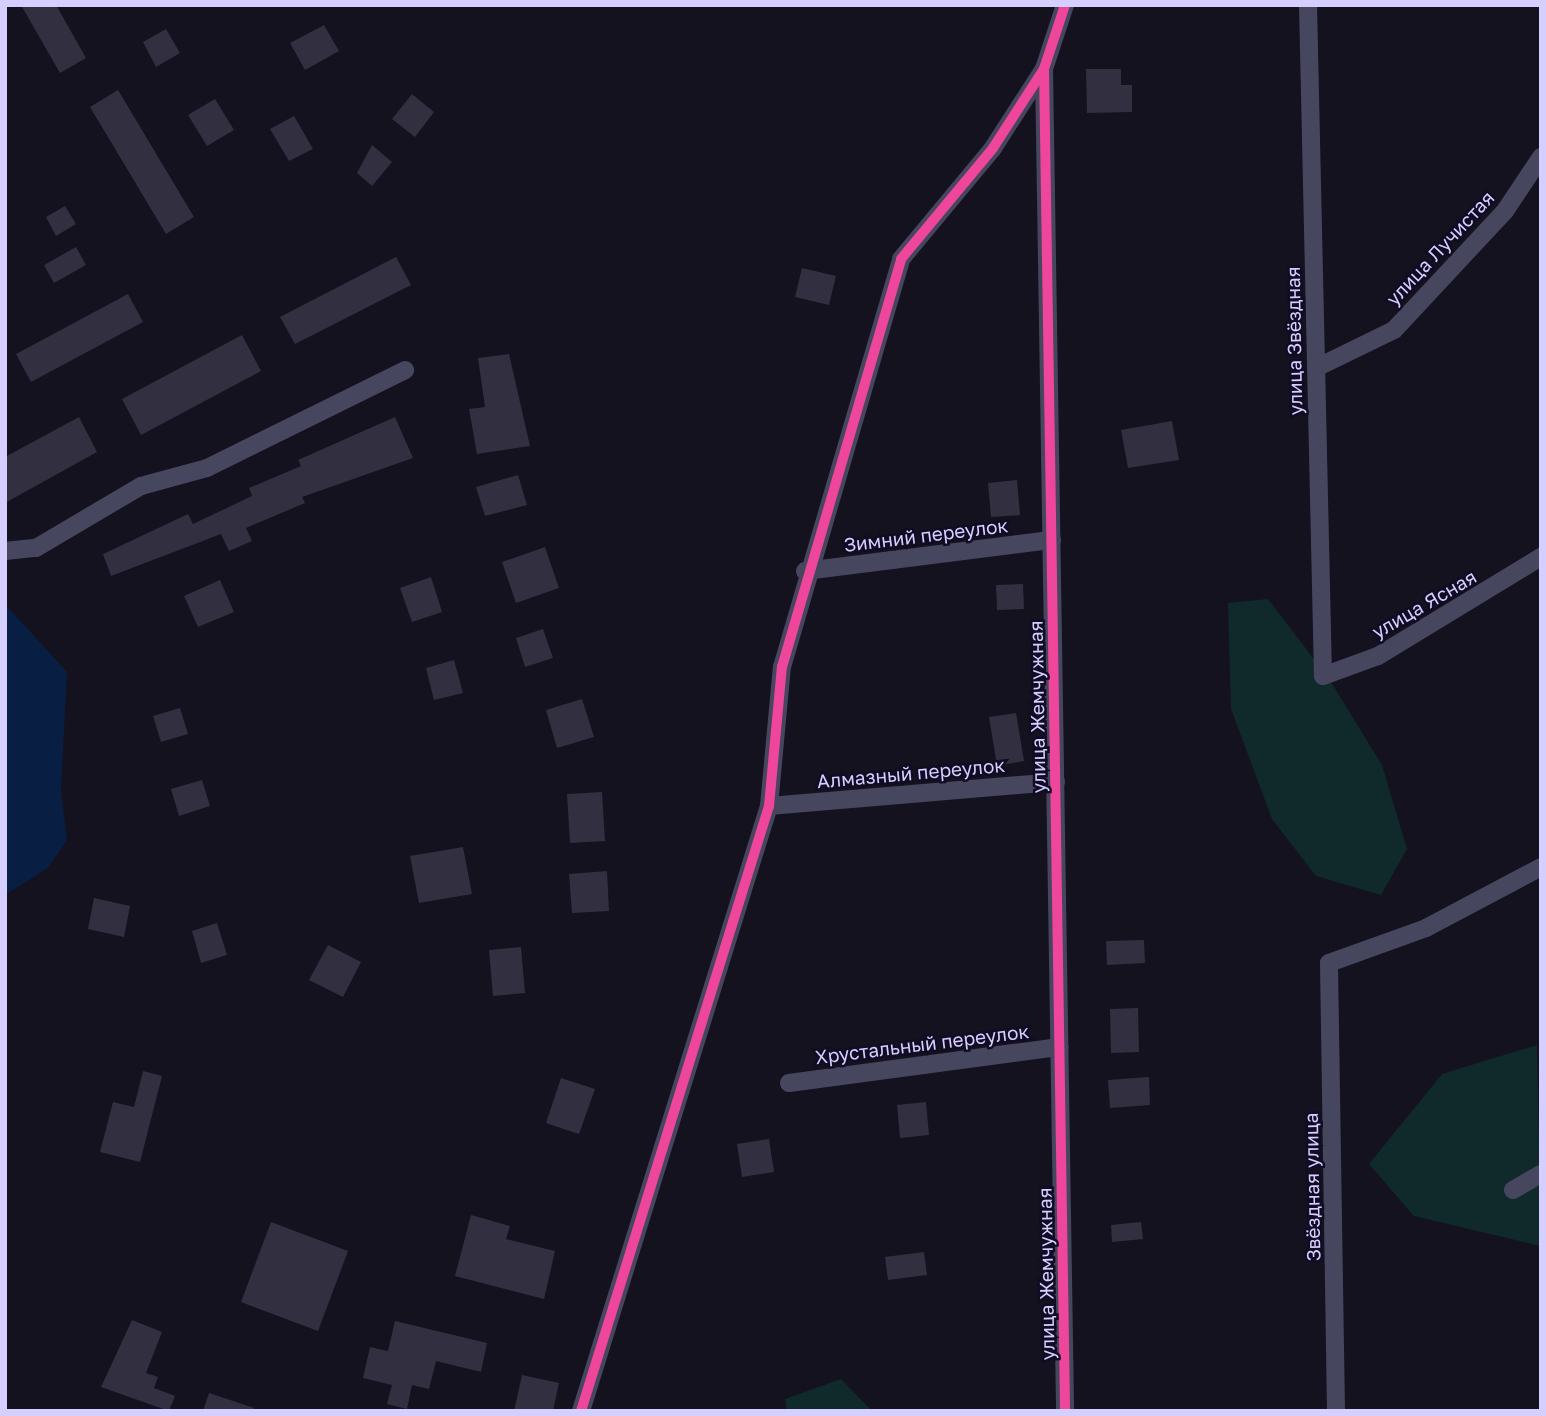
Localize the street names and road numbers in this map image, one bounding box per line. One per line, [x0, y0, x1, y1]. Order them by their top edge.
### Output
street label: улица Лучистая [1381, 186, 1499, 310]
street label: улица Звёздная [1281, 266, 1307, 416]
street label: Зимний переулок [843, 514, 1009, 556]
street label: улица Ясная [1368, 565, 1480, 643]
street label: улица Жемчужная [1024, 620, 1050, 794]
street label: Алмазный переулок [816, 753, 1006, 793]
street label: Хрустальный переулок [814, 1020, 1030, 1068]
street label: Звёздная улица [1299, 1112, 1325, 1262]
street label: улица Жемчужная [1033, 1187, 1059, 1361]

